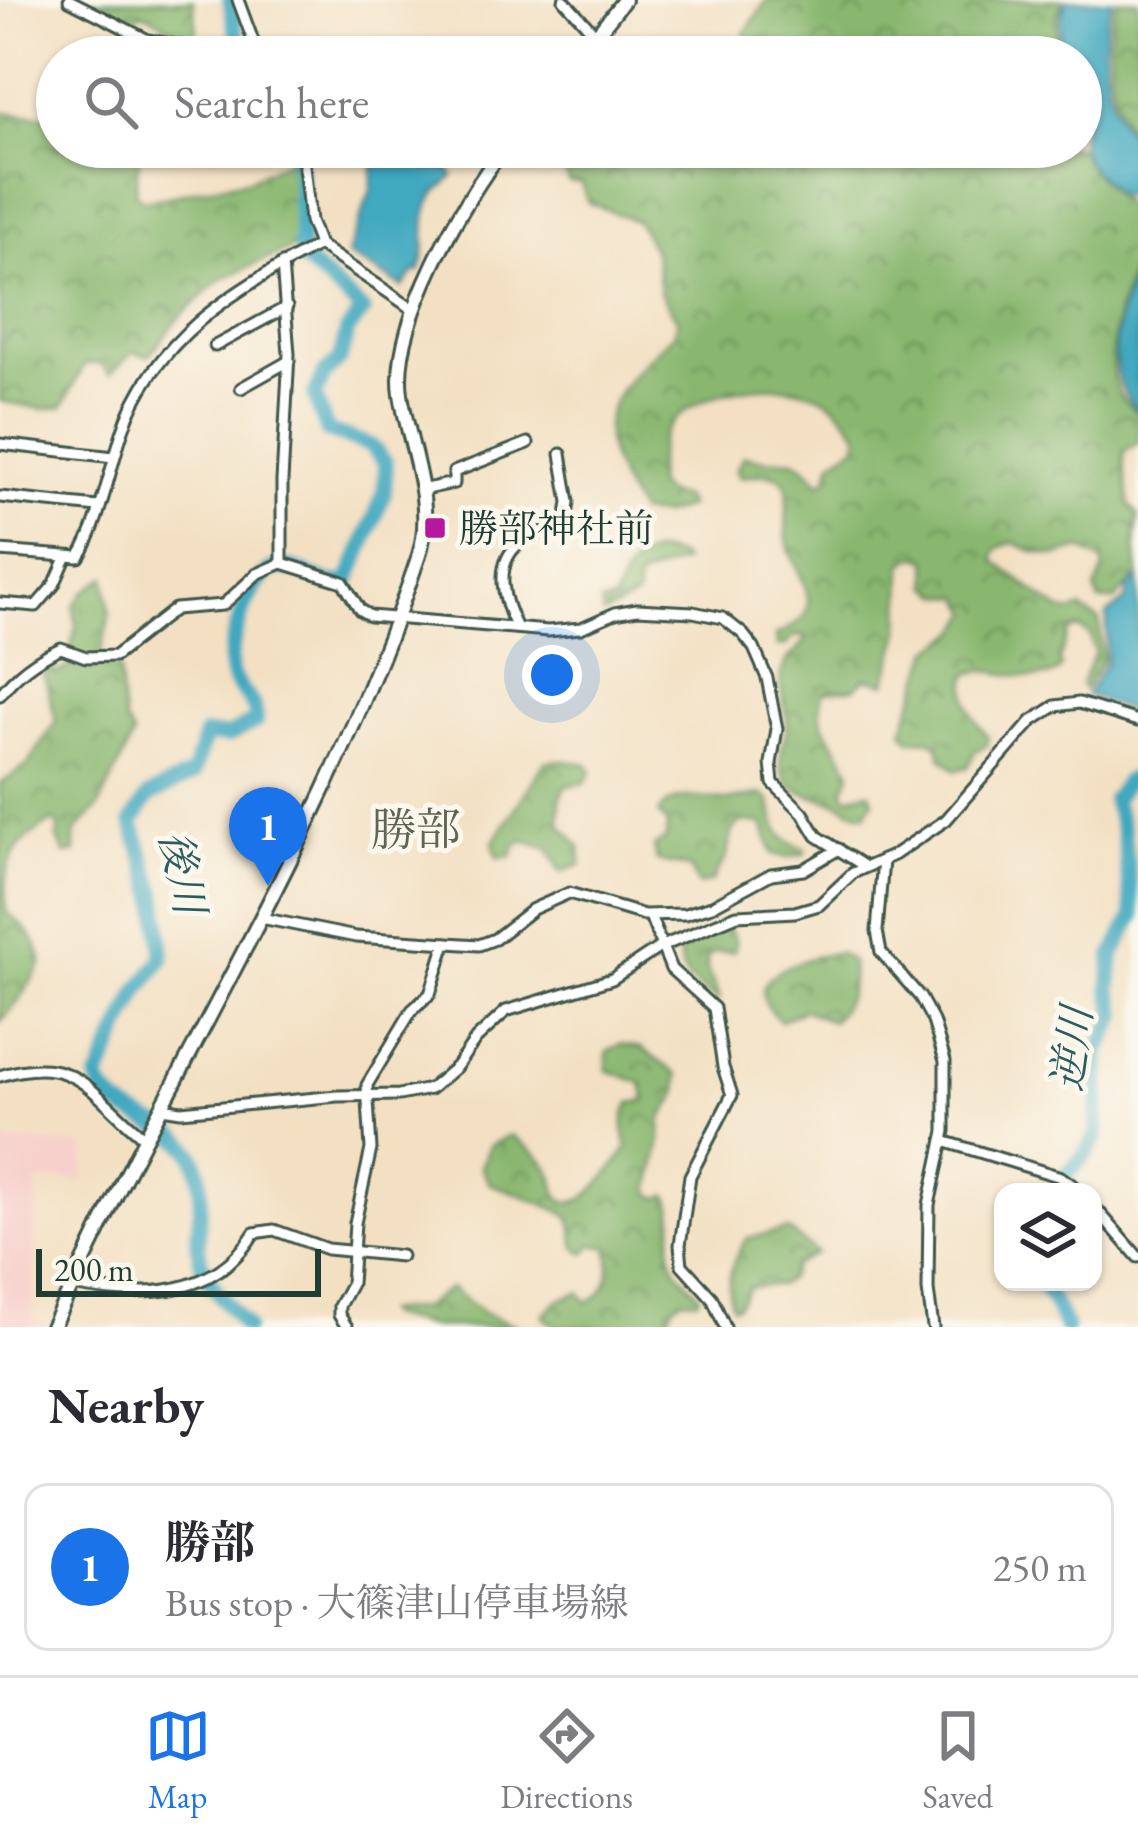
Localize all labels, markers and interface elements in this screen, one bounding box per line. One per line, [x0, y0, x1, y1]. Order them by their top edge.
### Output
search box [36, 36, 1102, 168]
icon: search [78, 69, 144, 135]
text: Search here [174, 73, 369, 131]
place label: 勝部神社前 [459, 503, 654, 554]
marker: 勝部神社前 [422, 515, 448, 541]
your location [522, 645, 582, 705]
pin: 1 [229, 787, 307, 886]
district label: 勝部 [371, 800, 461, 858]
water label: 後川 [147, 825, 219, 923]
water label: 逆川 [1038, 1000, 1105, 1094]
map controls [994, 1183, 1102, 1291]
button: layers [994, 1183, 1102, 1291]
scale bar [36, 1243, 321, 1296]
text: 200 m [54, 1248, 134, 1291]
text: Nearby [48, 1372, 204, 1438]
text: 勝部 [165, 1513, 255, 1571]
text: 1 [80, 1542, 100, 1593]
text: 250 m [993, 1542, 1087, 1593]
text: Bus stop · 大篠津山停車場線 [165, 1577, 629, 1628]
tab: Map [145, 1703, 211, 1818]
tab: Directions [500, 1703, 633, 1818]
tab: Saved [923, 1703, 993, 1818]

